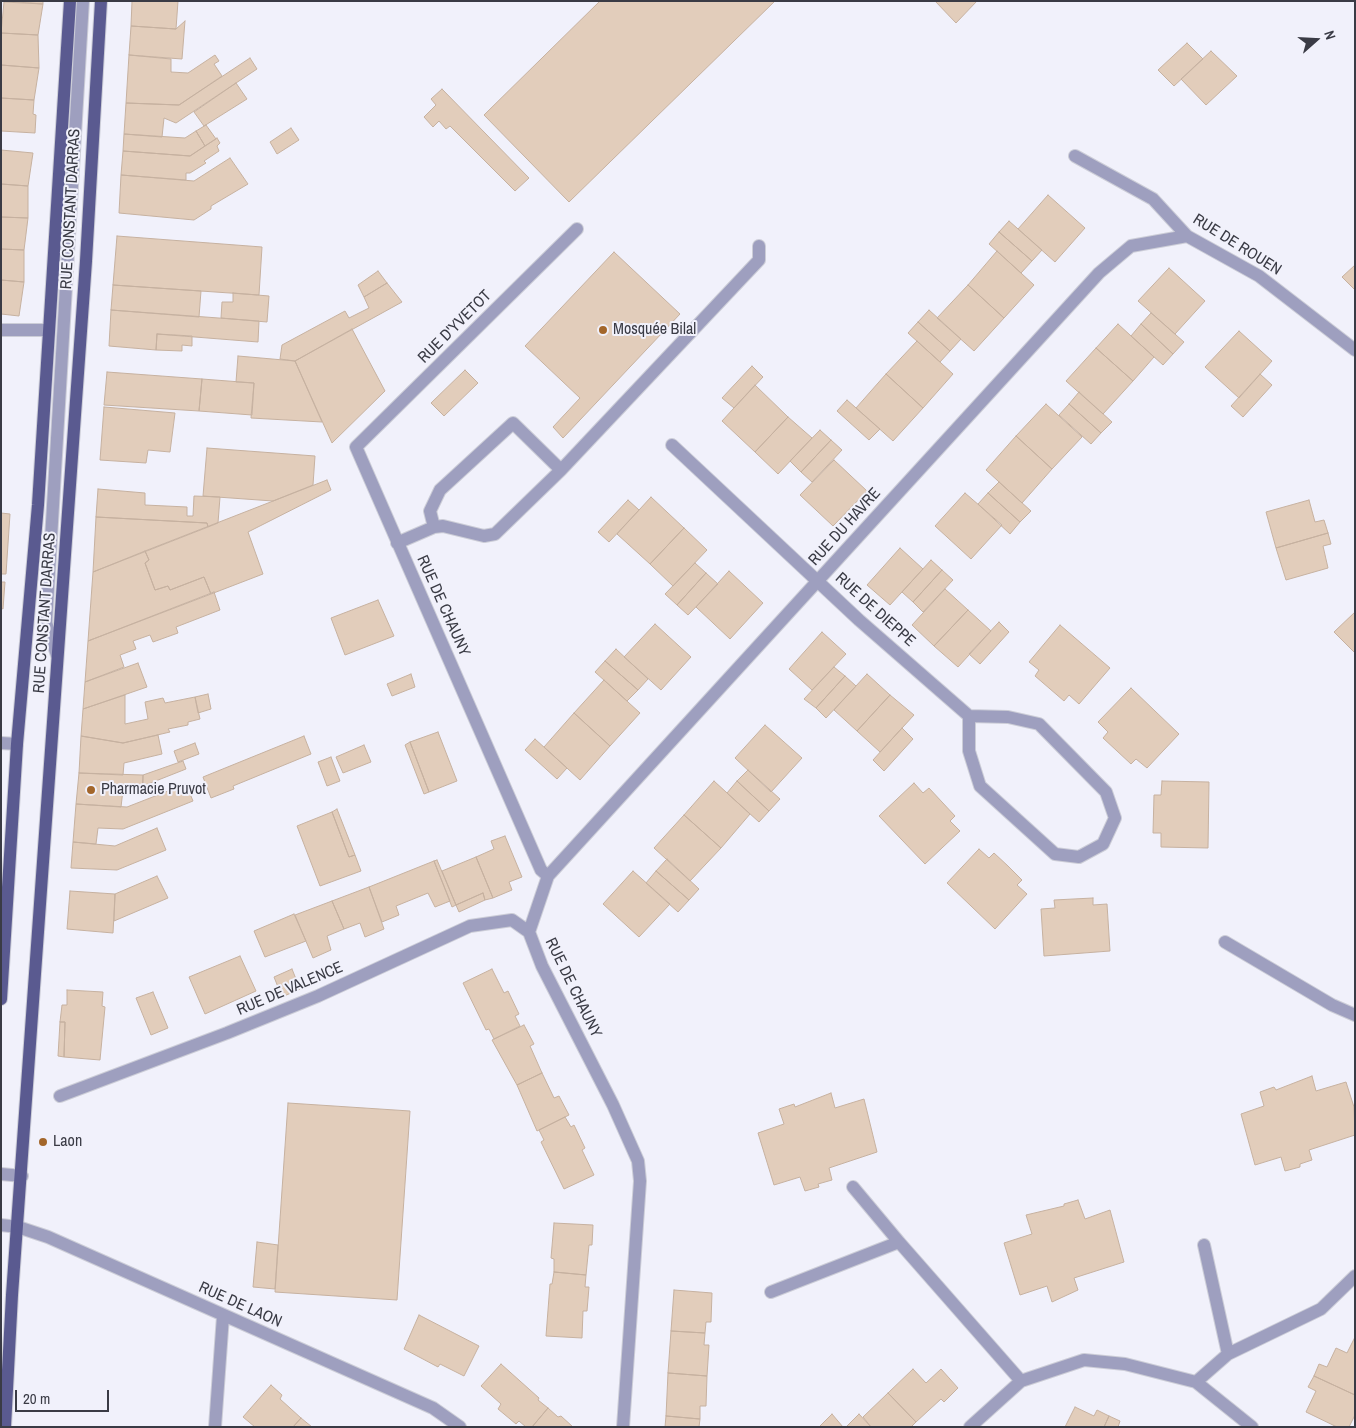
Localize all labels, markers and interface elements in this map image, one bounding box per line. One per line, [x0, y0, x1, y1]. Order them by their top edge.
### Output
north arrow [1291, 15, 1341, 65]
text: N [1320, 28, 1340, 42]
street label: RUE CONSTANT DARRAS [57, 128, 85, 290]
street label: RUE DE ROUEN [1189, 210, 1285, 280]
street label: RUE D'YVETOT [414, 286, 496, 368]
place label: Mosquée Bilal [613, 320, 696, 340]
marker: Mosquée Bilal [597, 324, 609, 336]
street label: RUE DU HAVRE [805, 484, 885, 570]
street label: RUE CONSTANT DARRAS [30, 532, 60, 694]
street label: RUE DE CHAUNY [412, 552, 474, 660]
street label: RUE DE DIEPPE [831, 569, 919, 651]
place label: Pharmacie Pruvot [101, 780, 206, 800]
marker: Pharmacie Pruvot [85, 784, 97, 796]
street label: RUE DE CHAUNY [541, 935, 605, 1041]
street label: RUE DE VALENCE [234, 958, 346, 1020]
place label: Laon [53, 1132, 82, 1152]
marker: Laon [37, 1136, 49, 1148]
street label: RUE DE LAON [195, 1278, 285, 1332]
scale bar [18, 1380, 111, 1412]
text: 20 m [23, 1388, 50, 1409]

